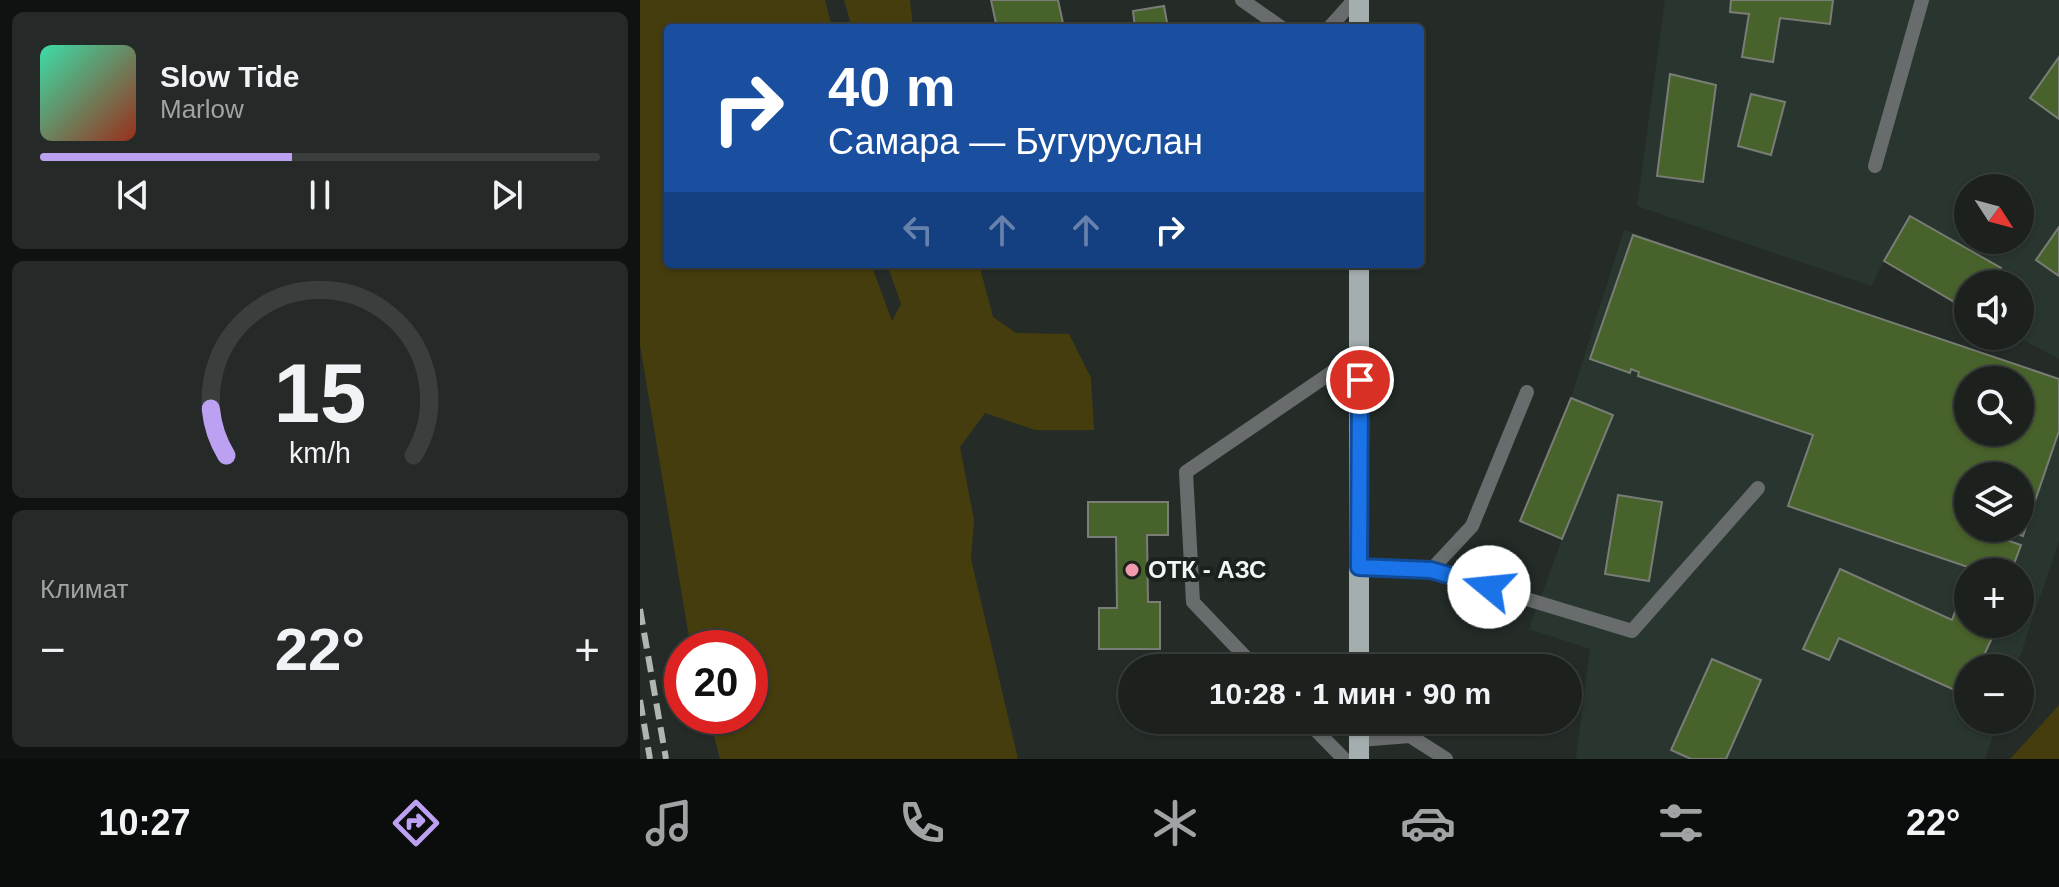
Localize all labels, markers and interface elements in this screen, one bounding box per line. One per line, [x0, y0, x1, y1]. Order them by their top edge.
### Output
text: 40 m [828, 55, 956, 118]
icon: right [696, 56, 800, 160]
text: Slow Tide [160, 60, 299, 93]
text: Marlow [160, 94, 244, 124]
text: Самара — Бугуруслан [828, 121, 1203, 162]
icon: previous [111, 173, 155, 217]
icon: pause [298, 173, 342, 217]
icon: next [485, 173, 529, 217]
north arrow [1954, 174, 2034, 254]
map controls [1954, 174, 2034, 734]
icon: left [896, 208, 940, 252]
icon: ahead [980, 208, 1024, 252]
icon: ahead [1064, 208, 1108, 252]
icon: right [1148, 208, 1192, 252]
button: sound [1954, 270, 2034, 350]
text: 15 [274, 346, 366, 439]
pin [1326, 346, 1394, 414]
icon: arrive [1338, 358, 1382, 402]
button: search [1954, 366, 2034, 446]
text: km/h [289, 437, 351, 469]
button: layers [1954, 462, 2034, 542]
position arrow [1447, 545, 1531, 629]
place label: ОТК - АЗС [1148, 556, 1266, 583]
button: + [1954, 558, 2034, 638]
marker: ОТК - АЗС [1123, 561, 1141, 579]
text: Климат [40, 574, 129, 604]
text: 22° [275, 616, 365, 683]
text: − [40, 625, 66, 674]
text: + [574, 625, 600, 674]
speed limit sign: 20 [664, 630, 768, 734]
button: − [1954, 654, 2034, 734]
text: 10:28 · 1 мин · 90 m [1209, 677, 1491, 710]
icon: directions [388, 795, 444, 851]
icon: music [641, 795, 697, 851]
icon: phone [894, 795, 950, 851]
icon: climate [1147, 795, 1203, 851]
icon: car [1400, 795, 1456, 851]
icon: filters [1653, 795, 1709, 851]
text: 10:27 [99, 802, 191, 843]
text: 22° [1906, 802, 1960, 843]

